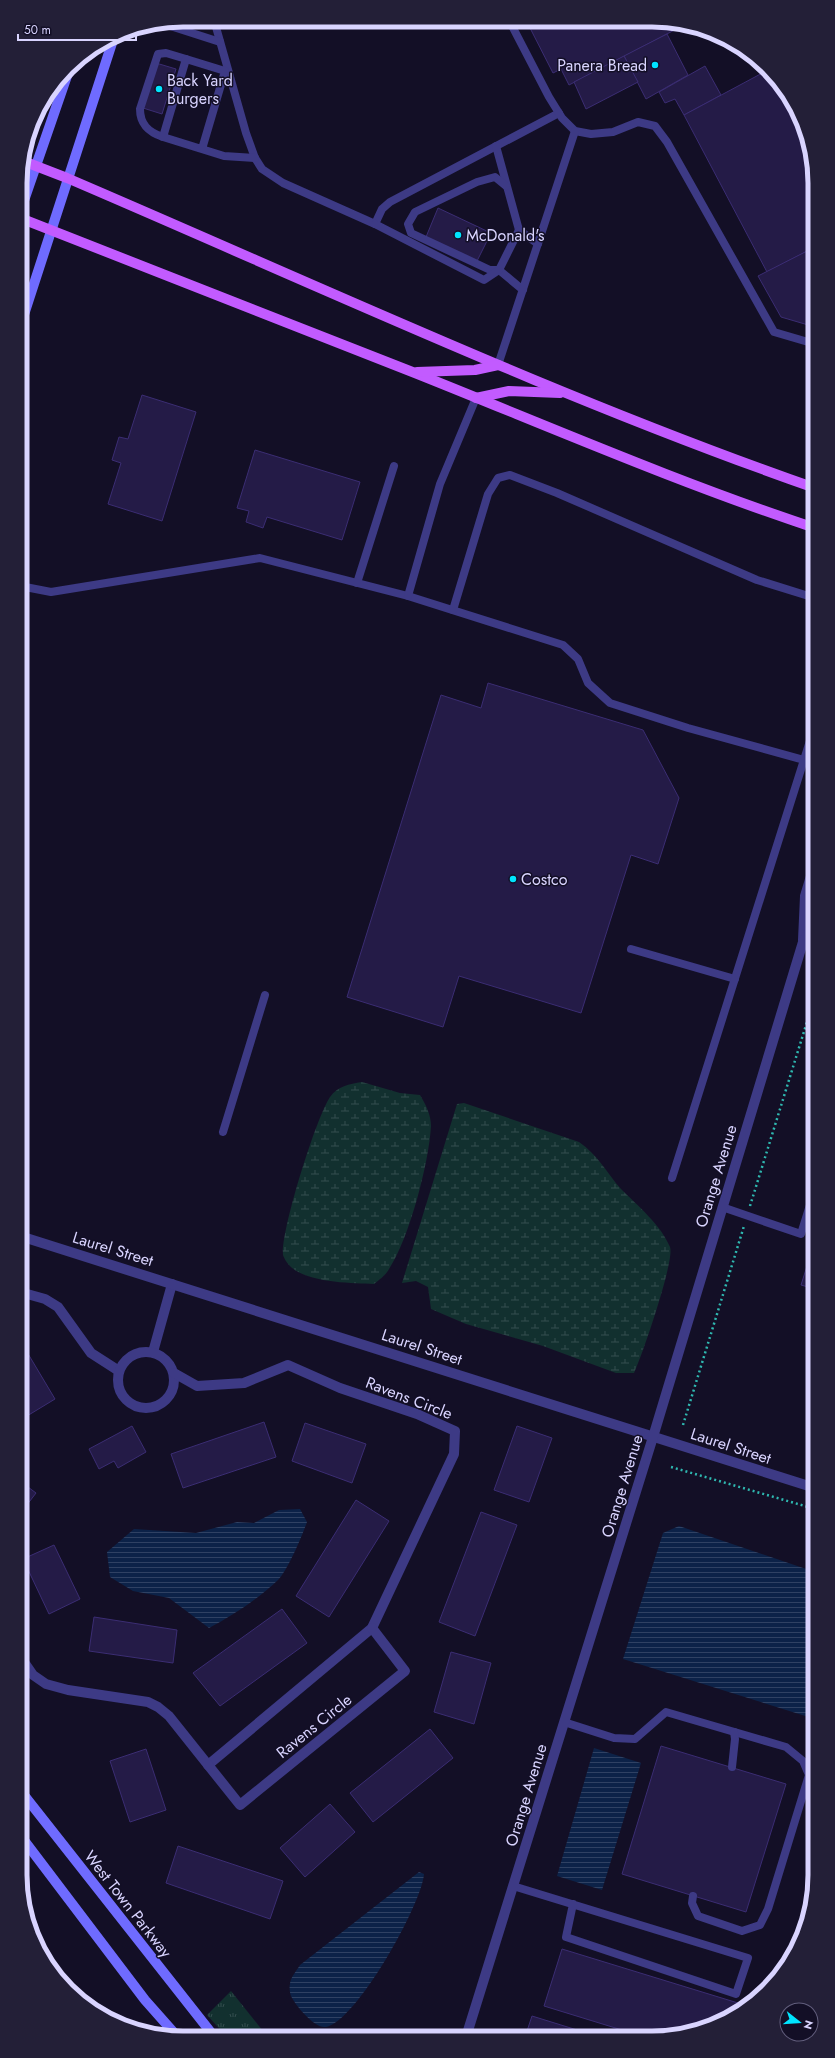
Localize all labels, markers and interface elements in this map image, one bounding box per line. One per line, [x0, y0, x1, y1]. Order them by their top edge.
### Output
scale bar [18, 16, 136, 42]
text: 50 m [24, 21, 51, 39]
place label: Panera Bread [557, 54, 647, 77]
marker: Panera Bread [650, 60, 660, 70]
place label: Back Yard Burgers [167, 69, 233, 110]
marker: Back Yard Burgers [154, 84, 164, 94]
place label: McDonald's [466, 224, 545, 247]
marker: McDonald's [453, 230, 463, 240]
place label: Costco [521, 868, 568, 891]
marker: Costco [508, 874, 518, 884]
street label: Orange Avenue [689, 1122, 743, 1230]
street label: Laurel Street [70, 1226, 156, 1272]
street label: Laurel Street [379, 1323, 465, 1371]
street label: Ravens Circle [362, 1371, 456, 1425]
street label: Laurel Street [688, 1422, 774, 1470]
street label: Orange Avenue [595, 1432, 649, 1540]
street label: Ravens Circle [271, 1688, 357, 1764]
street label: Orange Avenue [499, 1741, 553, 1849]
street label: West Town Parkway [79, 1845, 178, 1963]
north arrow [779, 2002, 819, 2042]
text: N [800, 2018, 817, 2031]

